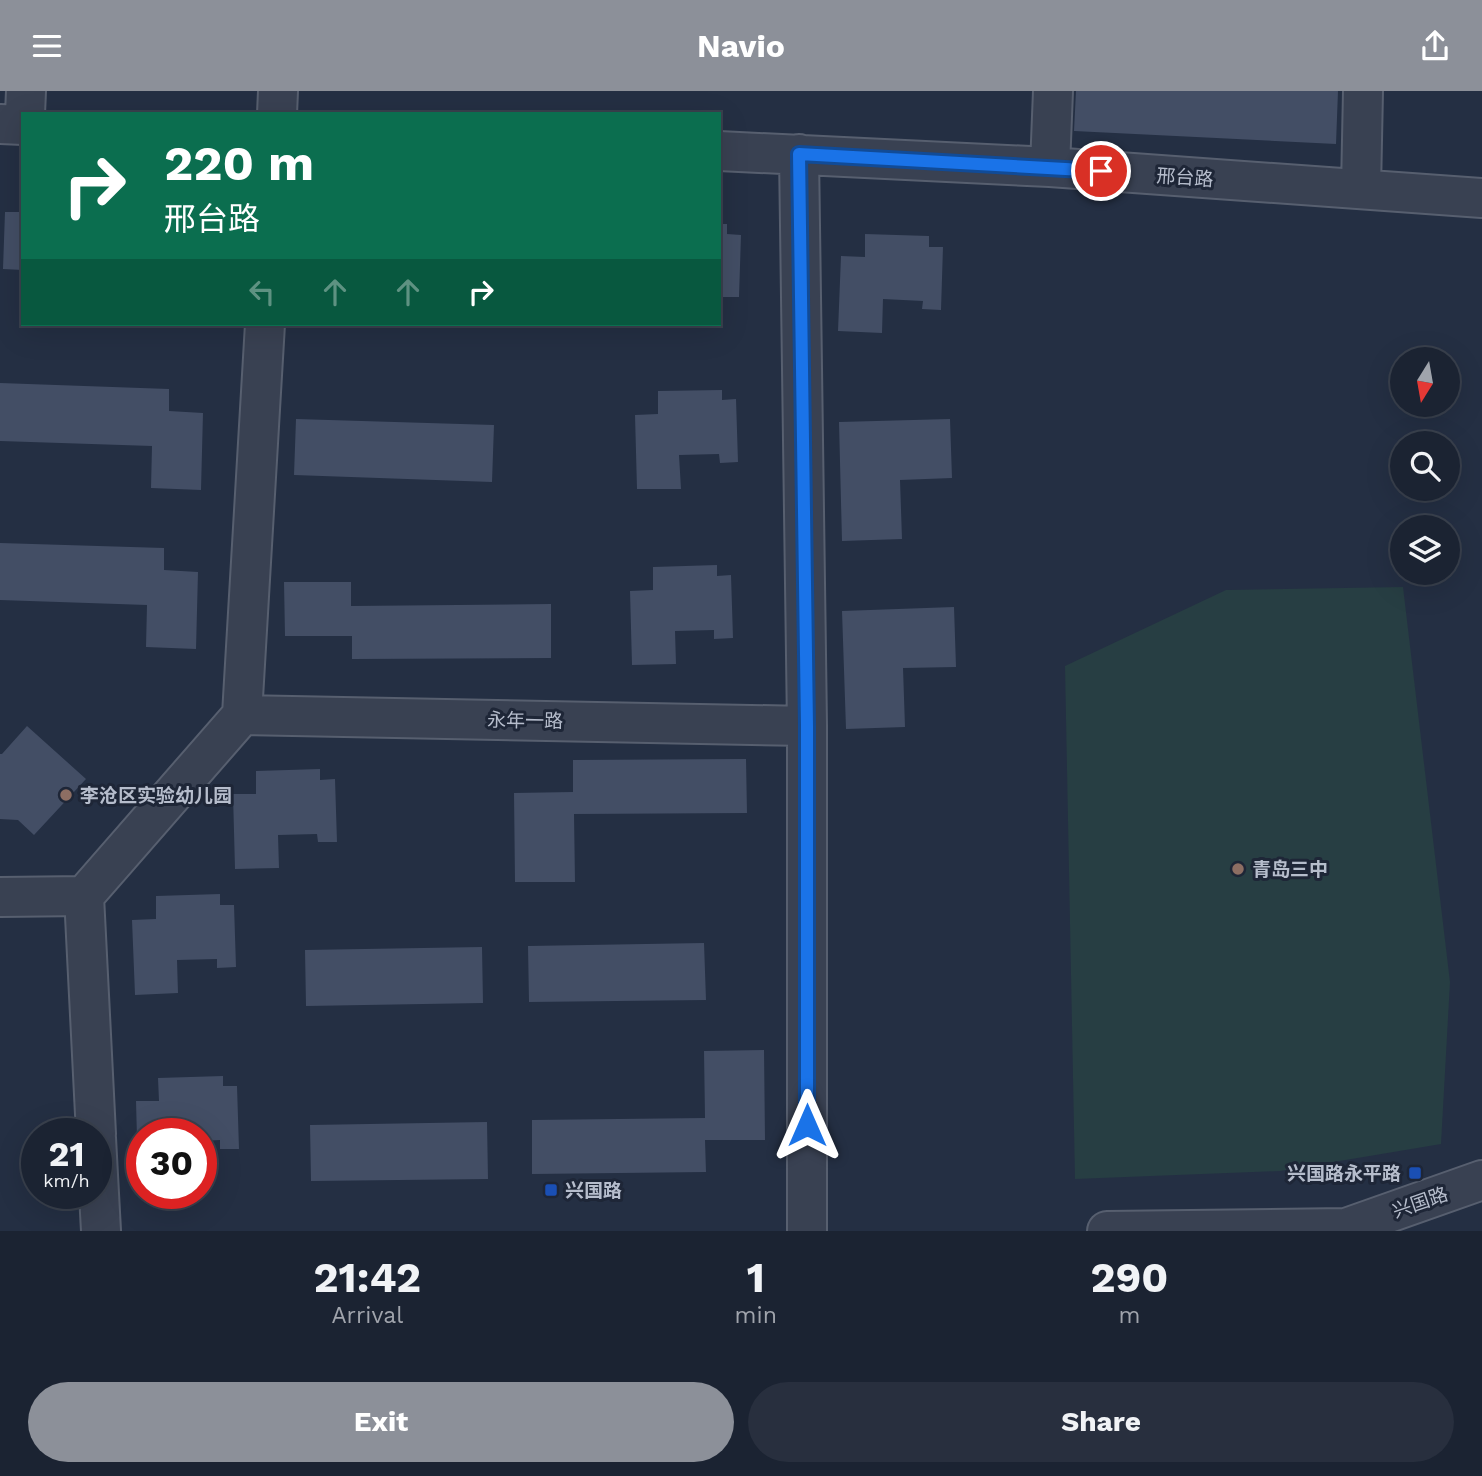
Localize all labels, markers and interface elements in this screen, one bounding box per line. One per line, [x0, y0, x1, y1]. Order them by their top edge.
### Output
icon: menu [28, 27, 66, 65]
text: Navio [697, 27, 785, 65]
icon: share [1416, 27, 1454, 65]
text: 220 m [164, 134, 314, 192]
icon: right [49, 140, 140, 231]
pin [1071, 141, 1131, 201]
icon: arrive [1082, 152, 1120, 190]
street label: 邢台路 [1156, 164, 1214, 191]
text: 邢台路 [164, 200, 260, 238]
icon: left [243, 273, 281, 311]
icon: ahead [316, 273, 354, 311]
icon: ahead [389, 273, 427, 311]
icon: right [462, 273, 500, 311]
north arrow [1390, 347, 1460, 417]
map controls [1390, 347, 1460, 585]
button: search [1390, 431, 1460, 501]
button: layers [1390, 515, 1460, 585]
street label: 永年一路 [487, 708, 563, 733]
place label: 李沧区实验幼儿园 [80, 784, 232, 807]
marker: 李沧区实验幼儿园 [58, 787, 74, 803]
place label: 青岛三中 [1252, 858, 1328, 881]
marker: 青岛三中 [1230, 861, 1246, 877]
position arrow [770, 1088, 844, 1162]
speed limit sign: 30 [126, 1118, 217, 1209]
text: 21 [49, 1133, 84, 1175]
place label: 兴国路永平路 [1287, 1162, 1401, 1185]
marker: 兴国路永平路 [1407, 1165, 1423, 1181]
text: km/h [43, 1170, 90, 1191]
place label: 兴国路 [565, 1179, 622, 1202]
marker: 兴国路 [543, 1182, 559, 1198]
street label: 兴国路 [1389, 1182, 1451, 1223]
text: 21:42 [314, 1253, 421, 1302]
text: 1 [747, 1253, 765, 1302]
text: 290 [1090, 1253, 1168, 1302]
text: Arrival [331, 1302, 403, 1329]
text: min [735, 1302, 777, 1329]
text: m [1118, 1302, 1140, 1329]
button: Exit [28, 1382, 734, 1462]
button: Share [748, 1382, 1454, 1462]

